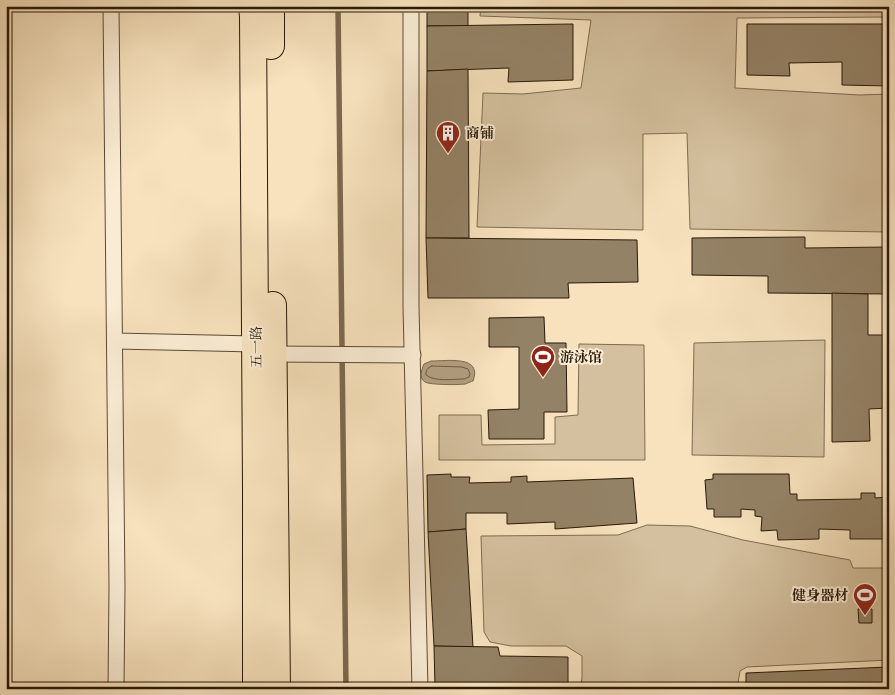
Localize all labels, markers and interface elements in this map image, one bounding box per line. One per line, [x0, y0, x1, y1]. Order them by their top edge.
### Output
building icon: 商铺 [435, 120, 461, 154]
place label: 商铺 [466, 125, 494, 142]
street label: 五一路 [248, 326, 265, 368]
sports icon: 游泳馆 [530, 344, 556, 378]
place label: 游泳馆 [560, 349, 602, 366]
sports icon: 健身器材 [852, 582, 878, 616]
place label: 健身器材 [792, 587, 848, 604]

